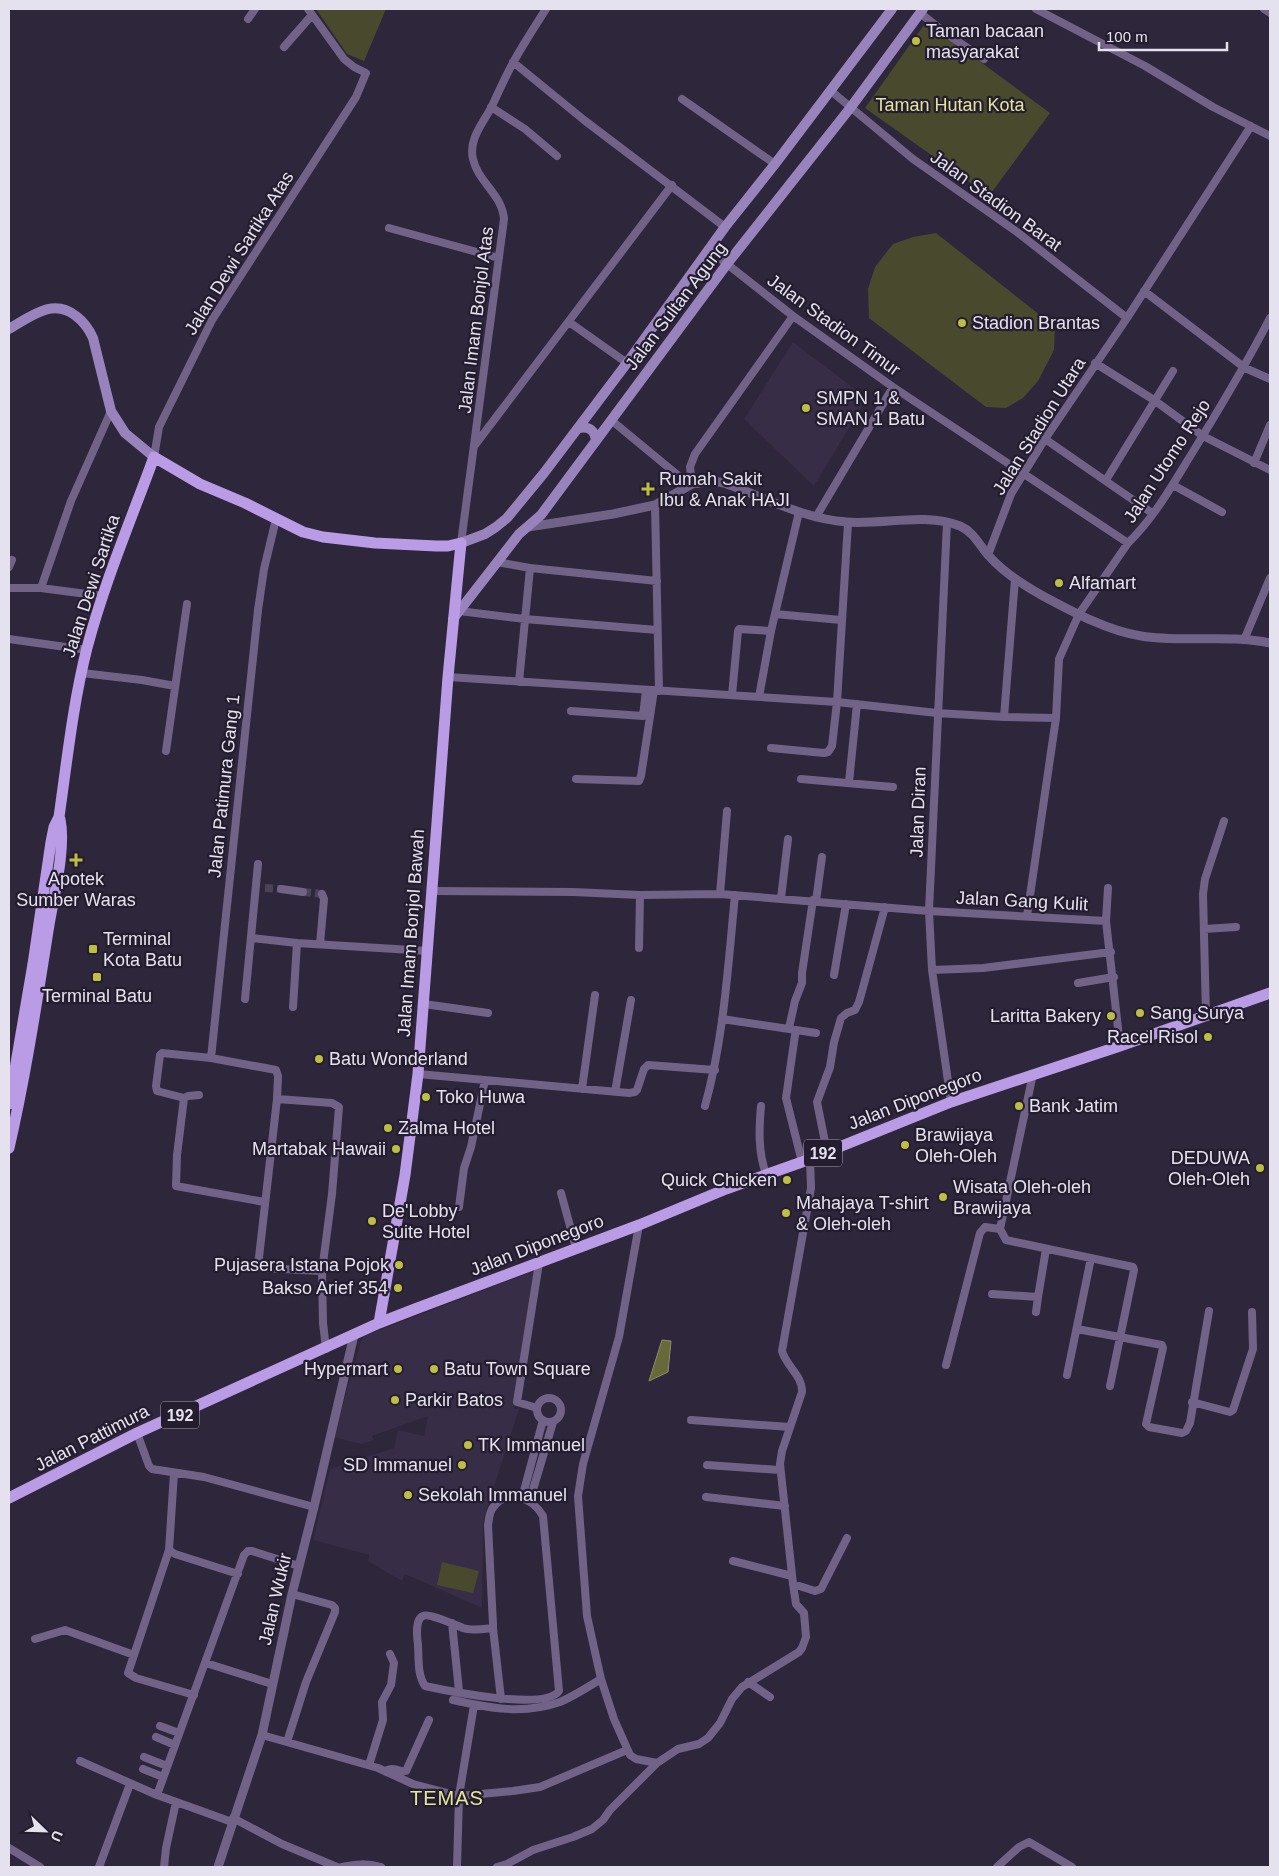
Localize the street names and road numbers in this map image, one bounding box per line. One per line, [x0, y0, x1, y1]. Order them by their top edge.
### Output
street label: Jalan Stadion Barat [927, 147, 1065, 255]
street label: Jalan Dewi Sartika Atas [180, 168, 298, 338]
street label: Jalan Imam Bonjol Atas [455, 225, 497, 415]
street label: Jalan Sultan Agung [621, 238, 731, 374]
street label: Jalan Stadion Timur [764, 270, 904, 380]
street label: Jalan Stadion Utara [989, 353, 1090, 498]
street label: Jalan Utomo Rejo [1120, 396, 1214, 526]
street label: Jalan Dewi Sartika [58, 511, 124, 660]
street label: Jalan Patimura Gang 1 [204, 693, 244, 879]
street label: Jalan Diran [906, 766, 930, 858]
street label: Jalan Imam Bonjol Bawah [394, 829, 428, 1037]
street label: Jalan Gang Kulit [956, 888, 1088, 914]
street label: Jalan Diponegoro [846, 1064, 984, 1134]
road number: 192 [804, 1140, 842, 1166]
street label: Jalan Diponegoro [468, 1210, 606, 1280]
street label: Jalan Pattimura [32, 1400, 153, 1475]
road number: 192 [161, 1402, 199, 1428]
street label: Jalan Wukir [255, 1551, 295, 1647]

